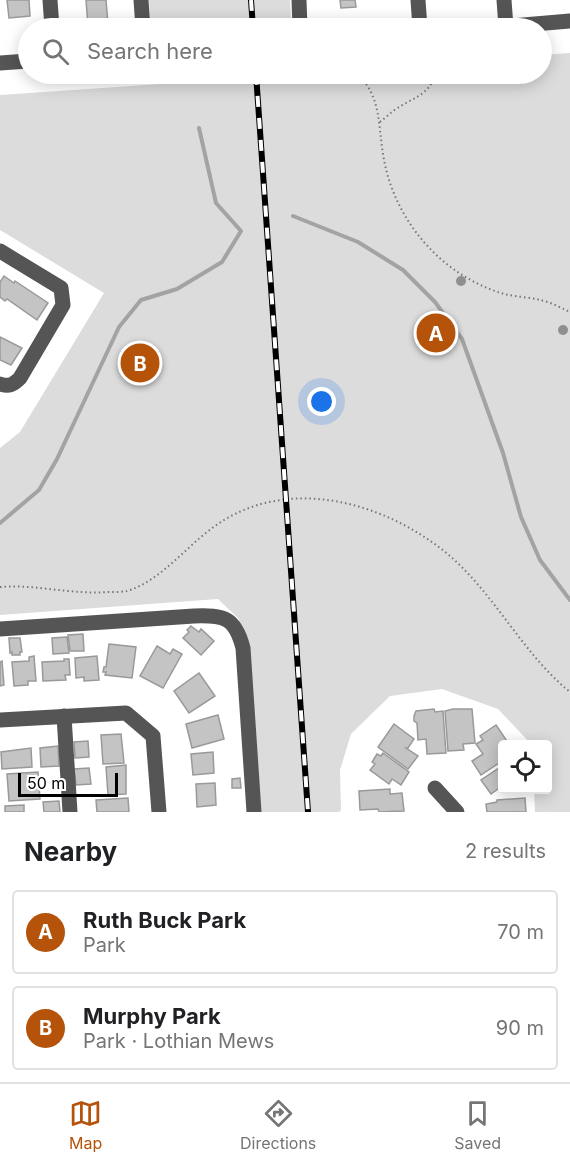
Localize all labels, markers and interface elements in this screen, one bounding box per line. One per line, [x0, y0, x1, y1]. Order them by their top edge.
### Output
search box [18, 18, 552, 84]
icon: search [39, 35, 72, 68]
text: Search here [87, 38, 213, 64]
pin: A [416, 310, 456, 356]
pin: B [120, 340, 160, 386]
your location [307, 387, 336, 416]
map controls [498, 740, 552, 794]
button: locate [498, 740, 552, 794]
scale bar [18, 770, 118, 798]
text: 50 m [27, 773, 65, 793]
text: Nearby [24, 836, 117, 867]
text: 2 results [465, 839, 546, 863]
text: Ruth Buck Park [83, 907, 246, 933]
text: A [38, 920, 53, 944]
text: 70 m [497, 920, 544, 944]
text: Park [83, 933, 126, 957]
text: Murphy Park [83, 1003, 221, 1029]
text: B [39, 1016, 52, 1040]
text: 90 m [496, 1016, 544, 1040]
text: Park · Lothian Mews [83, 1029, 274, 1053]
tab: Map [69, 1097, 102, 1153]
tab: Directions [240, 1097, 316, 1153]
tab: Saved [454, 1097, 501, 1153]

